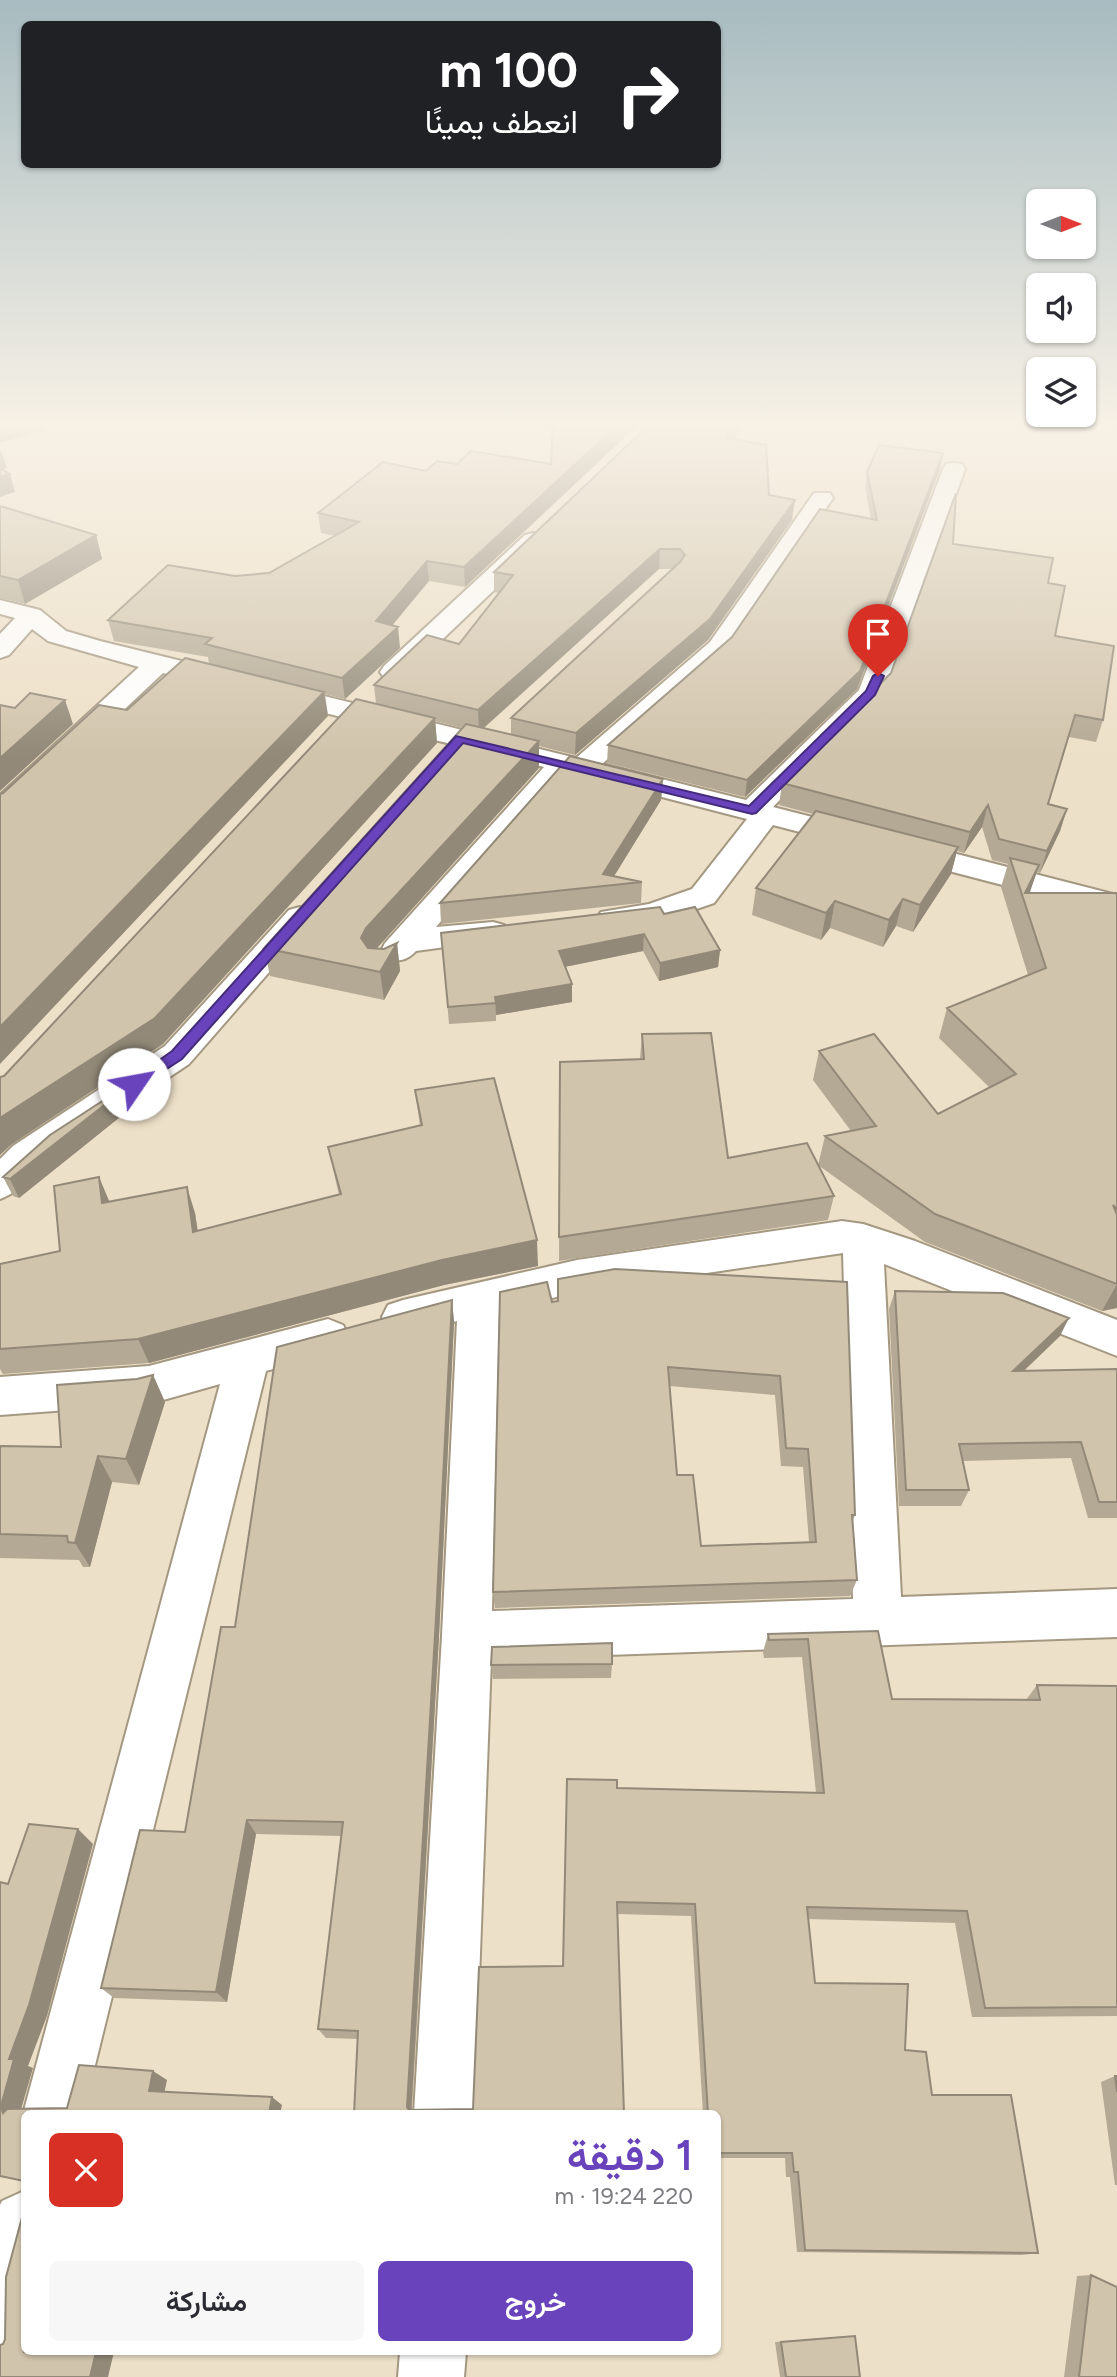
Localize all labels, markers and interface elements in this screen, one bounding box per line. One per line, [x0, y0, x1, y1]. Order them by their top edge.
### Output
text: 100 m [439, 40, 578, 99]
icon: right [602, 49, 693, 140]
text: انعطف يمينًا [425, 103, 578, 141]
north arrow [1026, 189, 1096, 259]
map controls [1026, 189, 1096, 427]
button: sound [1026, 273, 1096, 343]
button: layers [1026, 357, 1096, 427]
pin [848, 604, 908, 676]
icon: arrive [859, 615, 897, 653]
position arrow [97, 1047, 171, 1121]
text: 1 دقيقة [567, 2130, 693, 2181]
button: close [49, 2133, 123, 2207]
text: 220 m · 19:24 [555, 2182, 693, 2210]
button: مشاركة [49, 2261, 364, 2341]
button: خروج [378, 2261, 693, 2341]

